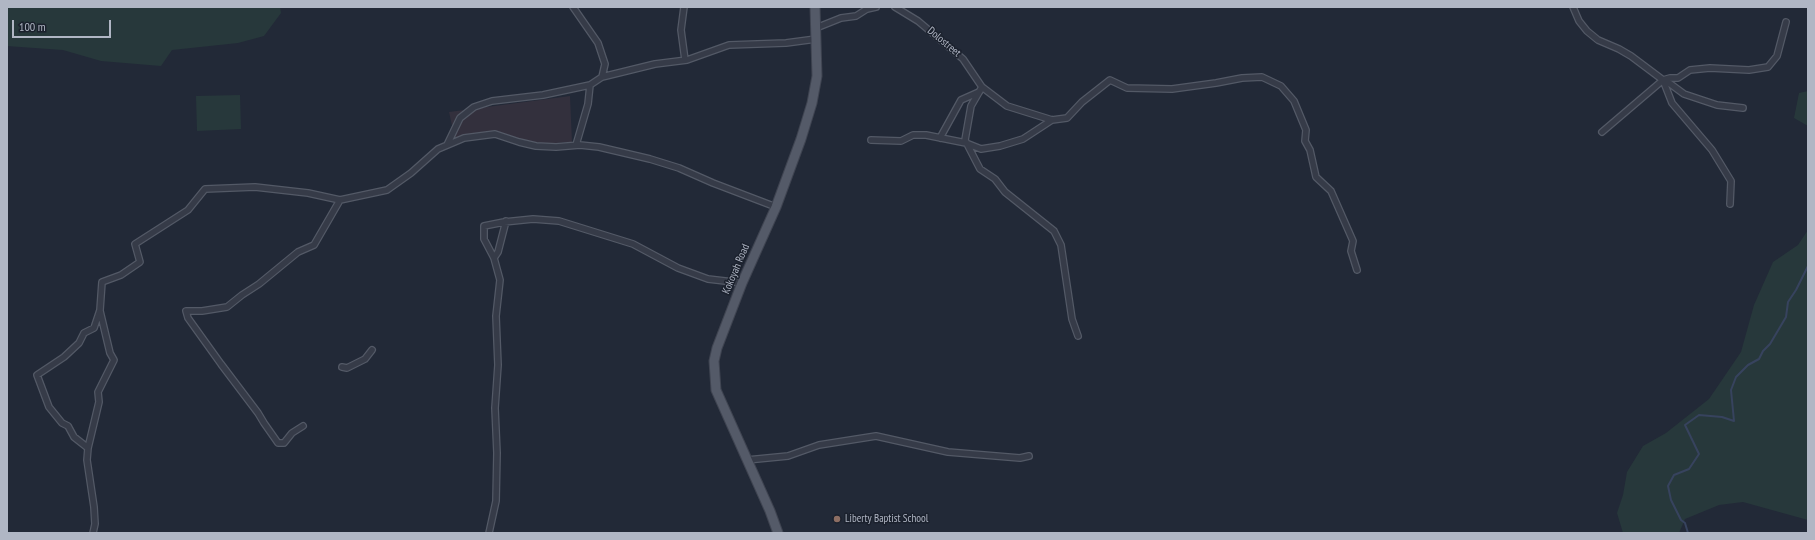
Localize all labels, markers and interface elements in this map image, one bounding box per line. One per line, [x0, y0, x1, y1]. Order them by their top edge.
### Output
scale bar [14, 12, 113, 38]
text: 100 m [19, 19, 46, 34]
street label: Dolostreet [925, 24, 963, 60]
street label: Kokoyah Road [720, 242, 752, 296]
place label: Liberty Baptist School [845, 512, 928, 526]
marker: Liberty Baptist School [832, 514, 842, 524]

